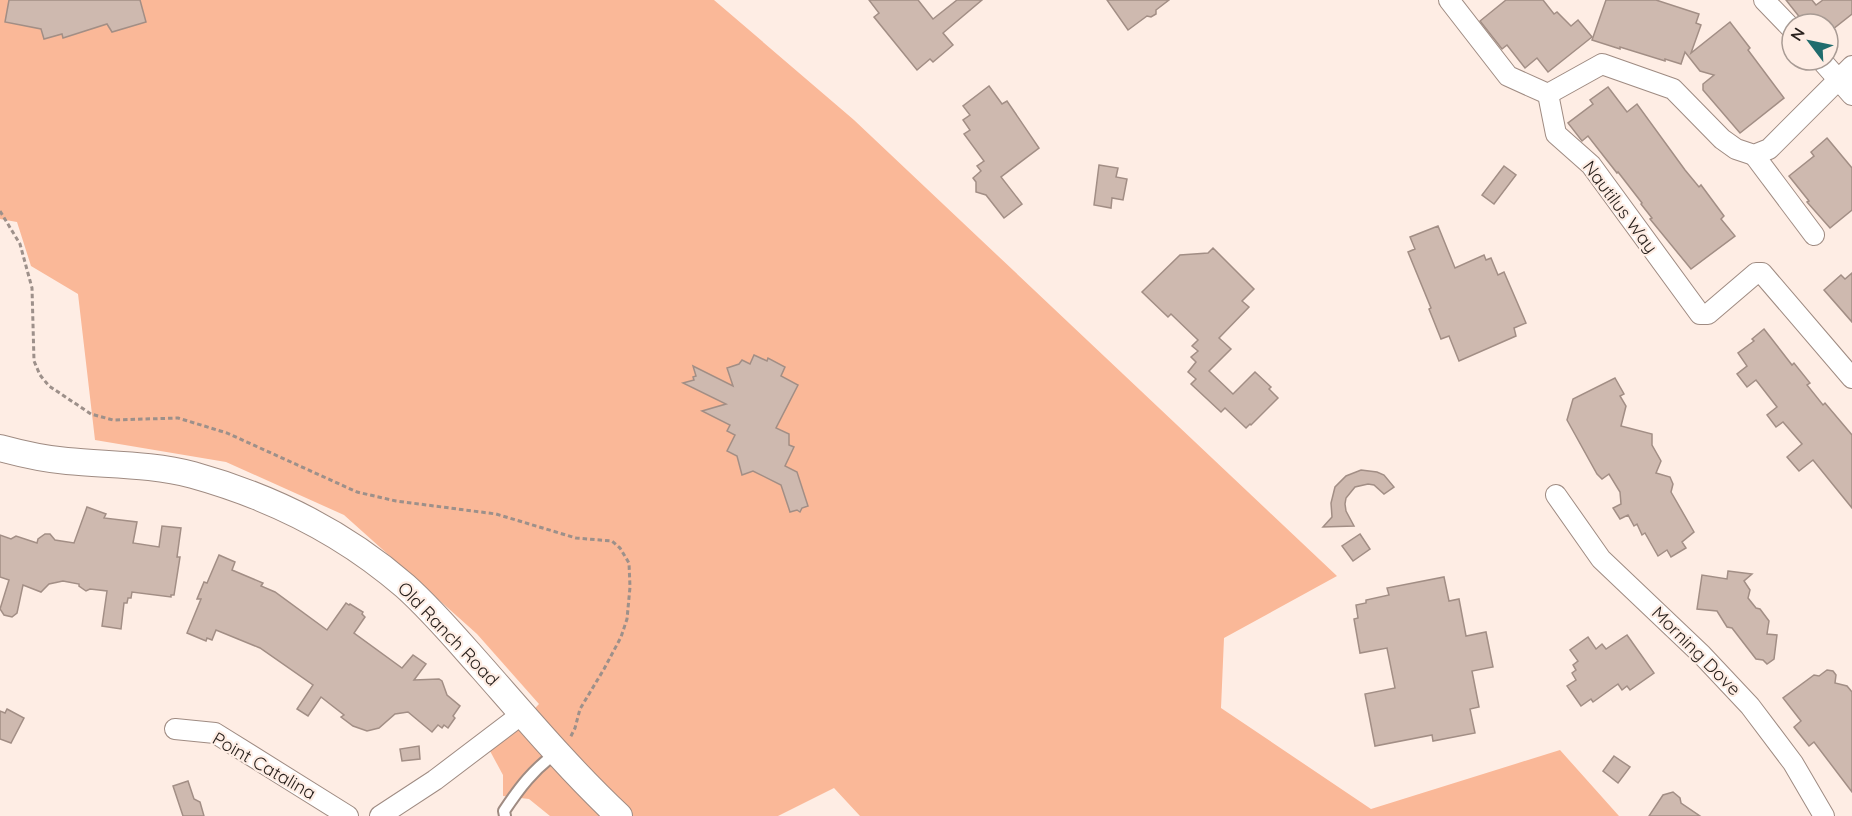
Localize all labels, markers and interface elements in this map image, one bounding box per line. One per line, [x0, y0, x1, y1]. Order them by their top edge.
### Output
north arrow [1780, 12, 1840, 72]
text: N [1786, 24, 1809, 44]
street label: Nautilus Way [1578, 156, 1663, 258]
street label: Old Ranch Road [393, 577, 504, 691]
street label: Morning Dove [1647, 601, 1746, 700]
street label: Point Catalina [208, 727, 320, 804]

